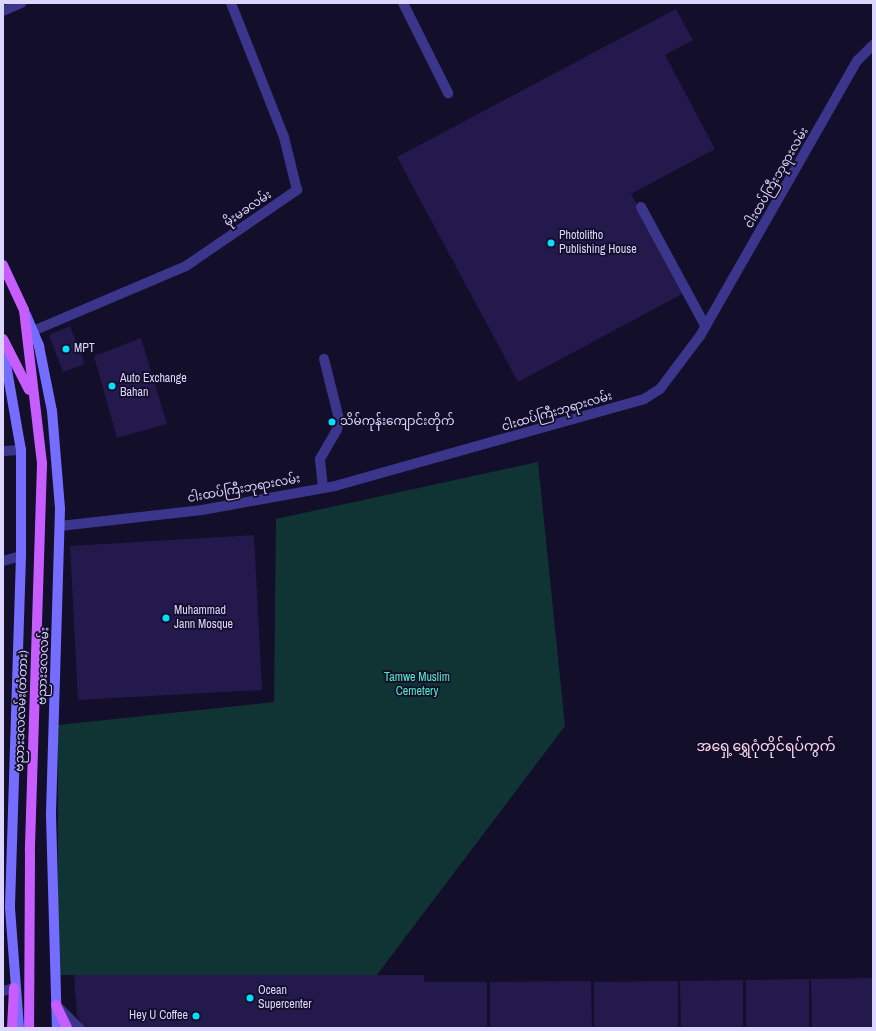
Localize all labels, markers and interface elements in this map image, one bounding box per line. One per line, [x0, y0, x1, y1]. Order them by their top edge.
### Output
street label: ငါးထပ်ကြီးဘုရားလမ်း [742, 125, 812, 231]
street label: မိုးမခလမ်း [221, 188, 275, 230]
place label: Photolitho Publishing House [559, 229, 637, 257]
marker: Photolitho Publishing House [546, 238, 556, 248]
place label: MPT [74, 342, 95, 356]
marker: MPT [61, 344, 71, 354]
place label: Auto Exchange Bahan [120, 372, 187, 400]
marker: Auto Exchange Bahan [107, 381, 117, 391]
street label: ငါးထပ်ကြီးဘုရားလမ်း [500, 389, 614, 435]
place label: သိမ်ကုန်းကျောင်းတိုက် [340, 415, 454, 429]
marker: သိမ်ကုန်းကျောင်းတိုက် [327, 417, 337, 427]
street label: ငါးထပ်ကြီးဘုရားလမ်း [186, 472, 302, 506]
place label: Muhammad Jann Mosque [174, 604, 233, 632]
marker: Muhammad Jann Mosque [161, 613, 171, 623]
street label: ဗညားဒလလမ်း [35, 627, 53, 705]
street label: ဗညားဒလလမ်း(တံတား) [13, 650, 31, 772]
park label: Tamwe Muslim Cemetery [384, 671, 450, 699]
district label: အရှေ့ရွှေဂုံတိုင်ရပ်ကွက် [696, 738, 836, 754]
place label: Ocean Supercenter [258, 984, 312, 1012]
marker: Ocean Supercenter [245, 993, 255, 1003]
place label: Hey U Coffee [129, 1009, 188, 1023]
marker: Hey U Coffee [191, 1011, 201, 1021]

